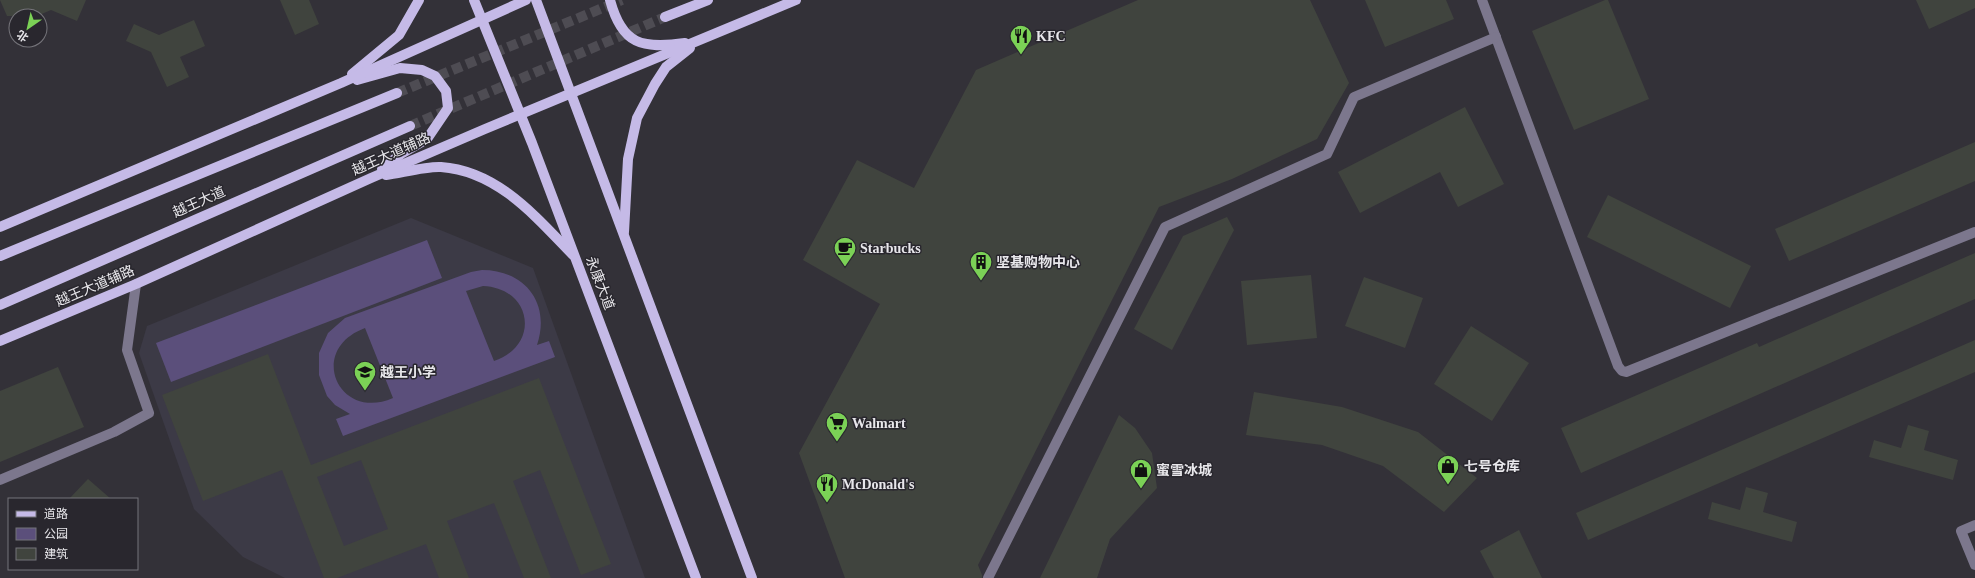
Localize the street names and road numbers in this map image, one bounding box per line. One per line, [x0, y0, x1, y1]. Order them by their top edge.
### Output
street label: 越王大道辅路 [350, 130, 432, 178]
street label: 越王大道 [170, 184, 228, 220]
street label: 永康大道 [583, 254, 617, 312]
street label: 越王大道辅路 [53, 263, 137, 309]

